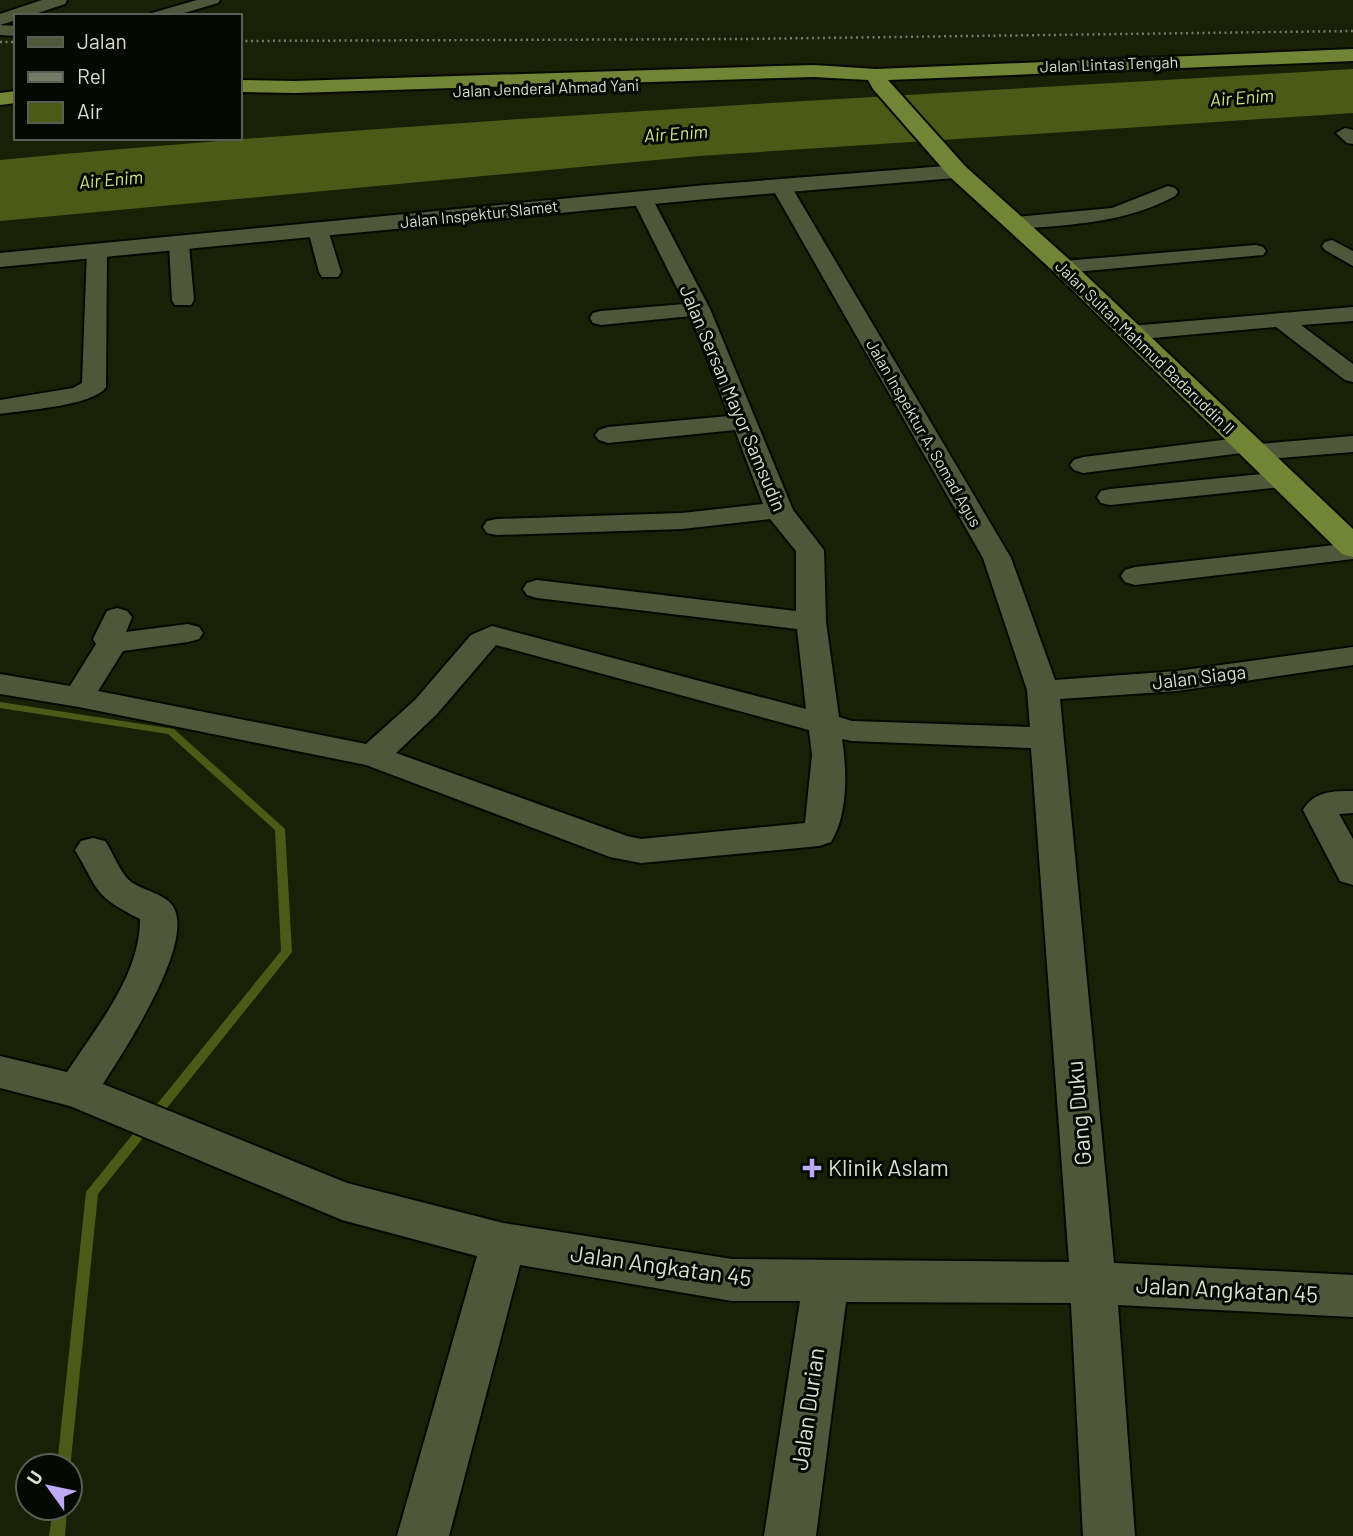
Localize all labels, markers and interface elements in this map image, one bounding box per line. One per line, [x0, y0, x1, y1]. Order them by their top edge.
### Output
legend [14, 14, 242, 140]
text: Jalan [77, 28, 127, 53]
street label: Jalan Lintas Tengah [1040, 52, 1178, 75]
text: Rel [77, 63, 106, 88]
street label: Jalan Jenderal Ahmad Yani [453, 75, 639, 100]
water label: Air Enim [1209, 84, 1275, 110]
text: Air [77, 98, 103, 123]
water label: Air Enim [643, 120, 709, 146]
water label: Air Enim [78, 165, 144, 193]
street label: Jalan Inspektur Slamet [399, 196, 559, 231]
street label: Jalan Sultan Mahmud Badaruddin II [1052, 256, 1239, 437]
street label: Jalan Sersan Mayor Samsudin [675, 281, 792, 514]
street label: Jalan Inspektur A. Somad Agus [863, 336, 986, 530]
street label: Jalan Siaga [1151, 659, 1247, 694]
street label: Gang Duku [1059, 1060, 1097, 1167]
place label: Klinik Aslam [828, 1153, 949, 1181]
marker: Klinik Aslam [802, 1158, 822, 1178]
street label: Jalan Angkatan 45 [569, 1238, 753, 1292]
street label: Jalan Angkatan 45 [1135, 1270, 1319, 1308]
street label: Jalan Durian [785, 1346, 829, 1472]
north arrow [14, 1452, 84, 1522]
text: U [21, 1466, 47, 1489]

